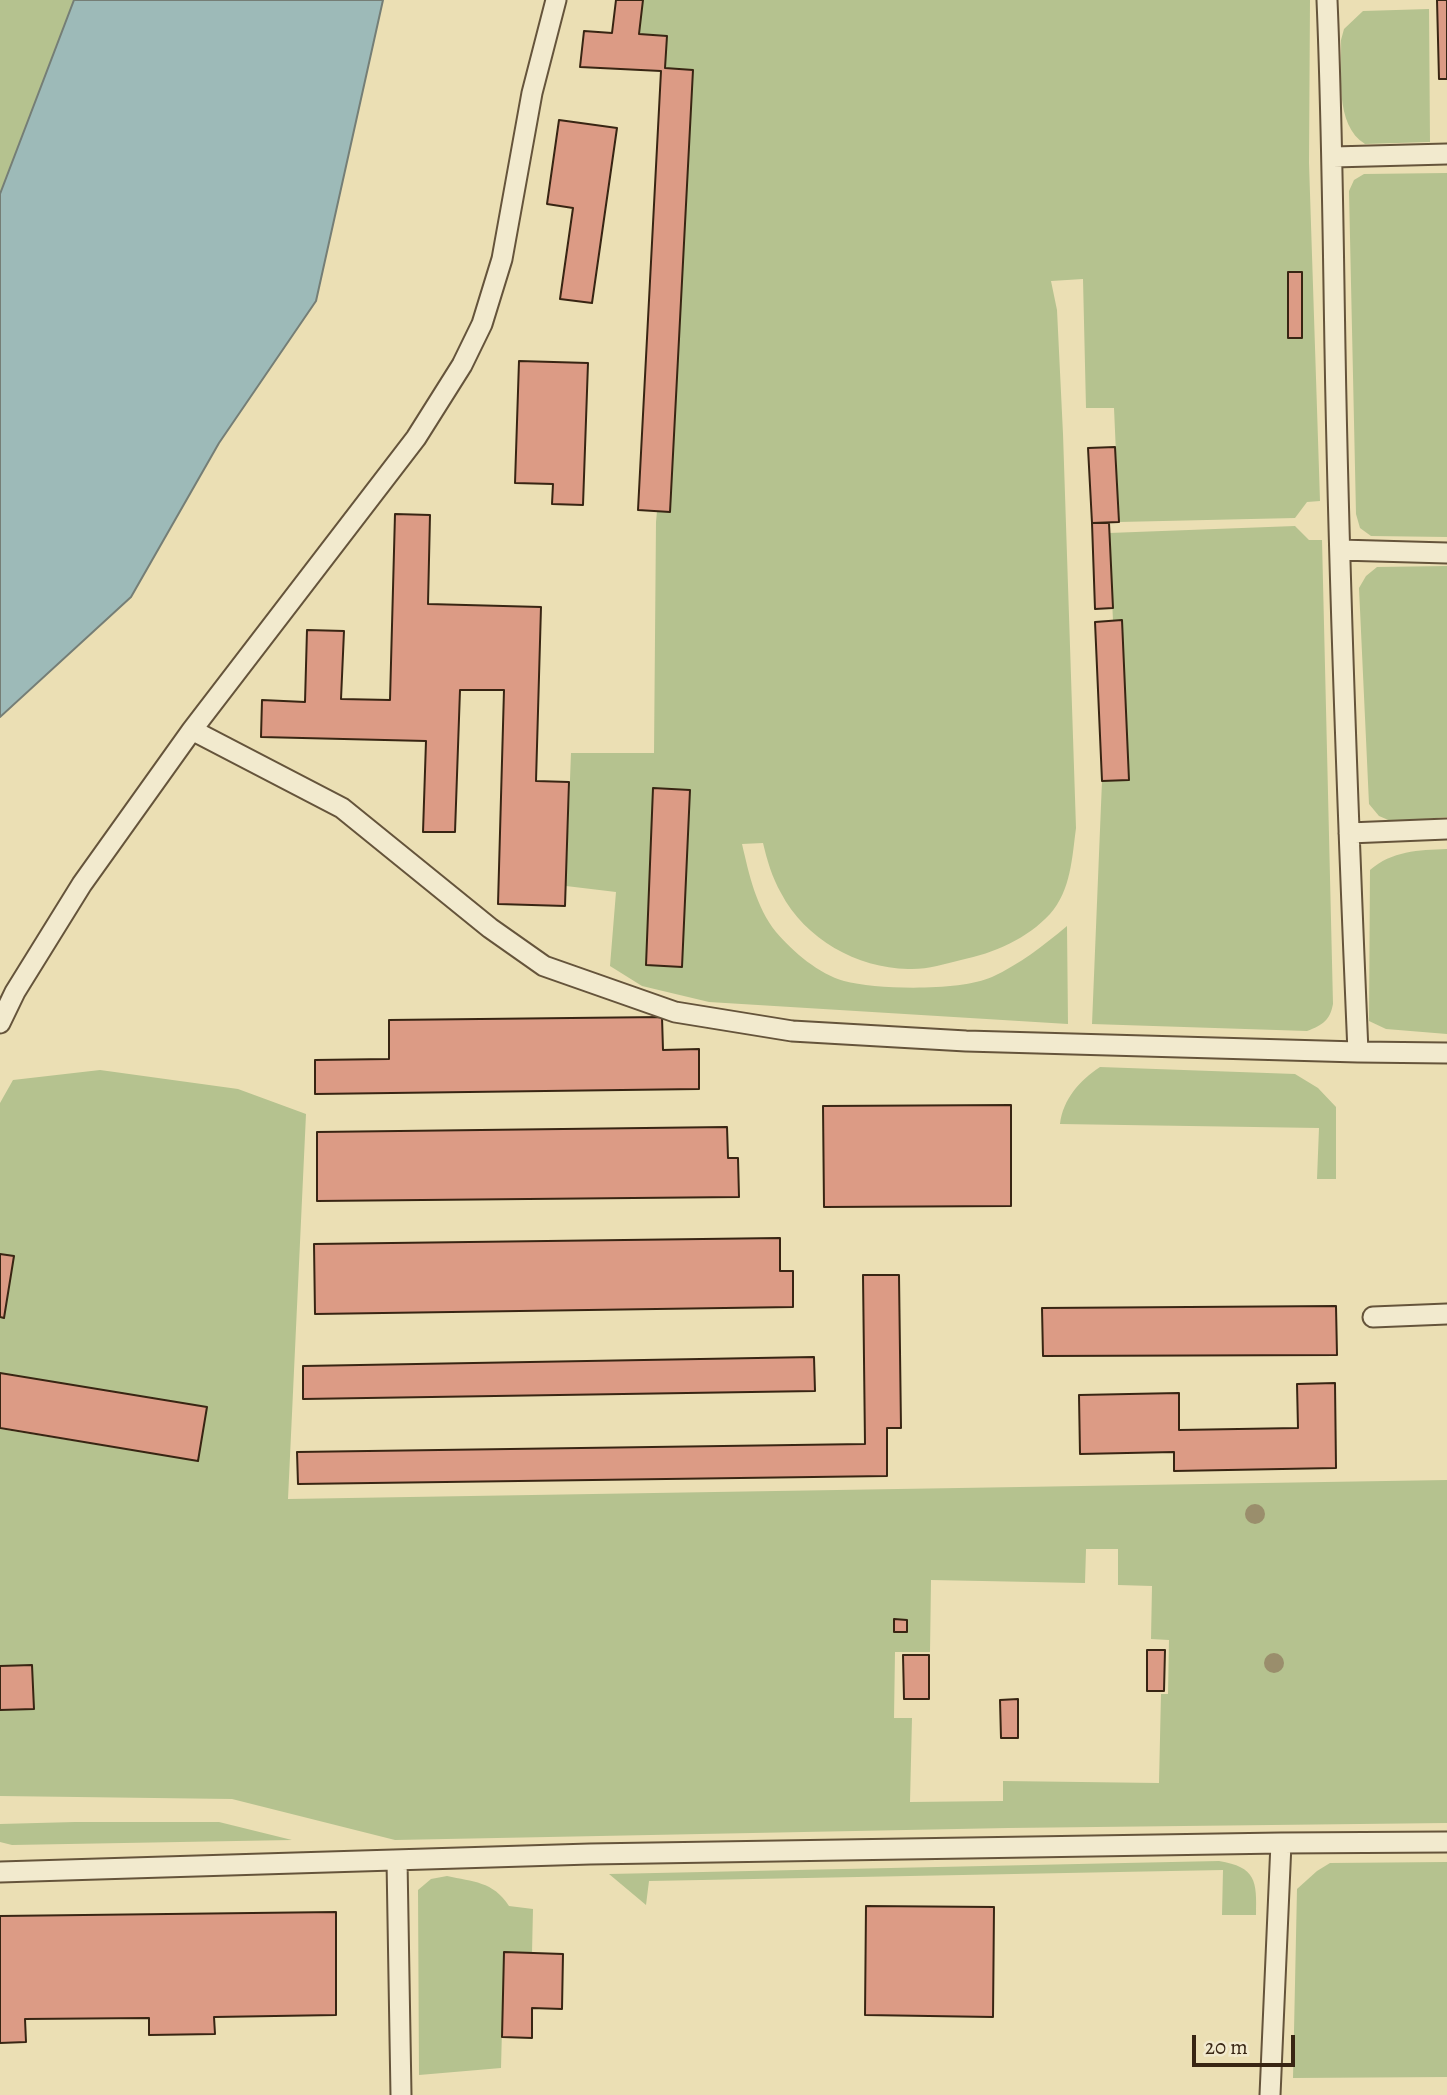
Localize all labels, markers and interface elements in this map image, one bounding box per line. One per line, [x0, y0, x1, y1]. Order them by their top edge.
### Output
scale bar [1195, 2022, 1298, 2066]
text: 20 m [1205, 2033, 1248, 2061]

